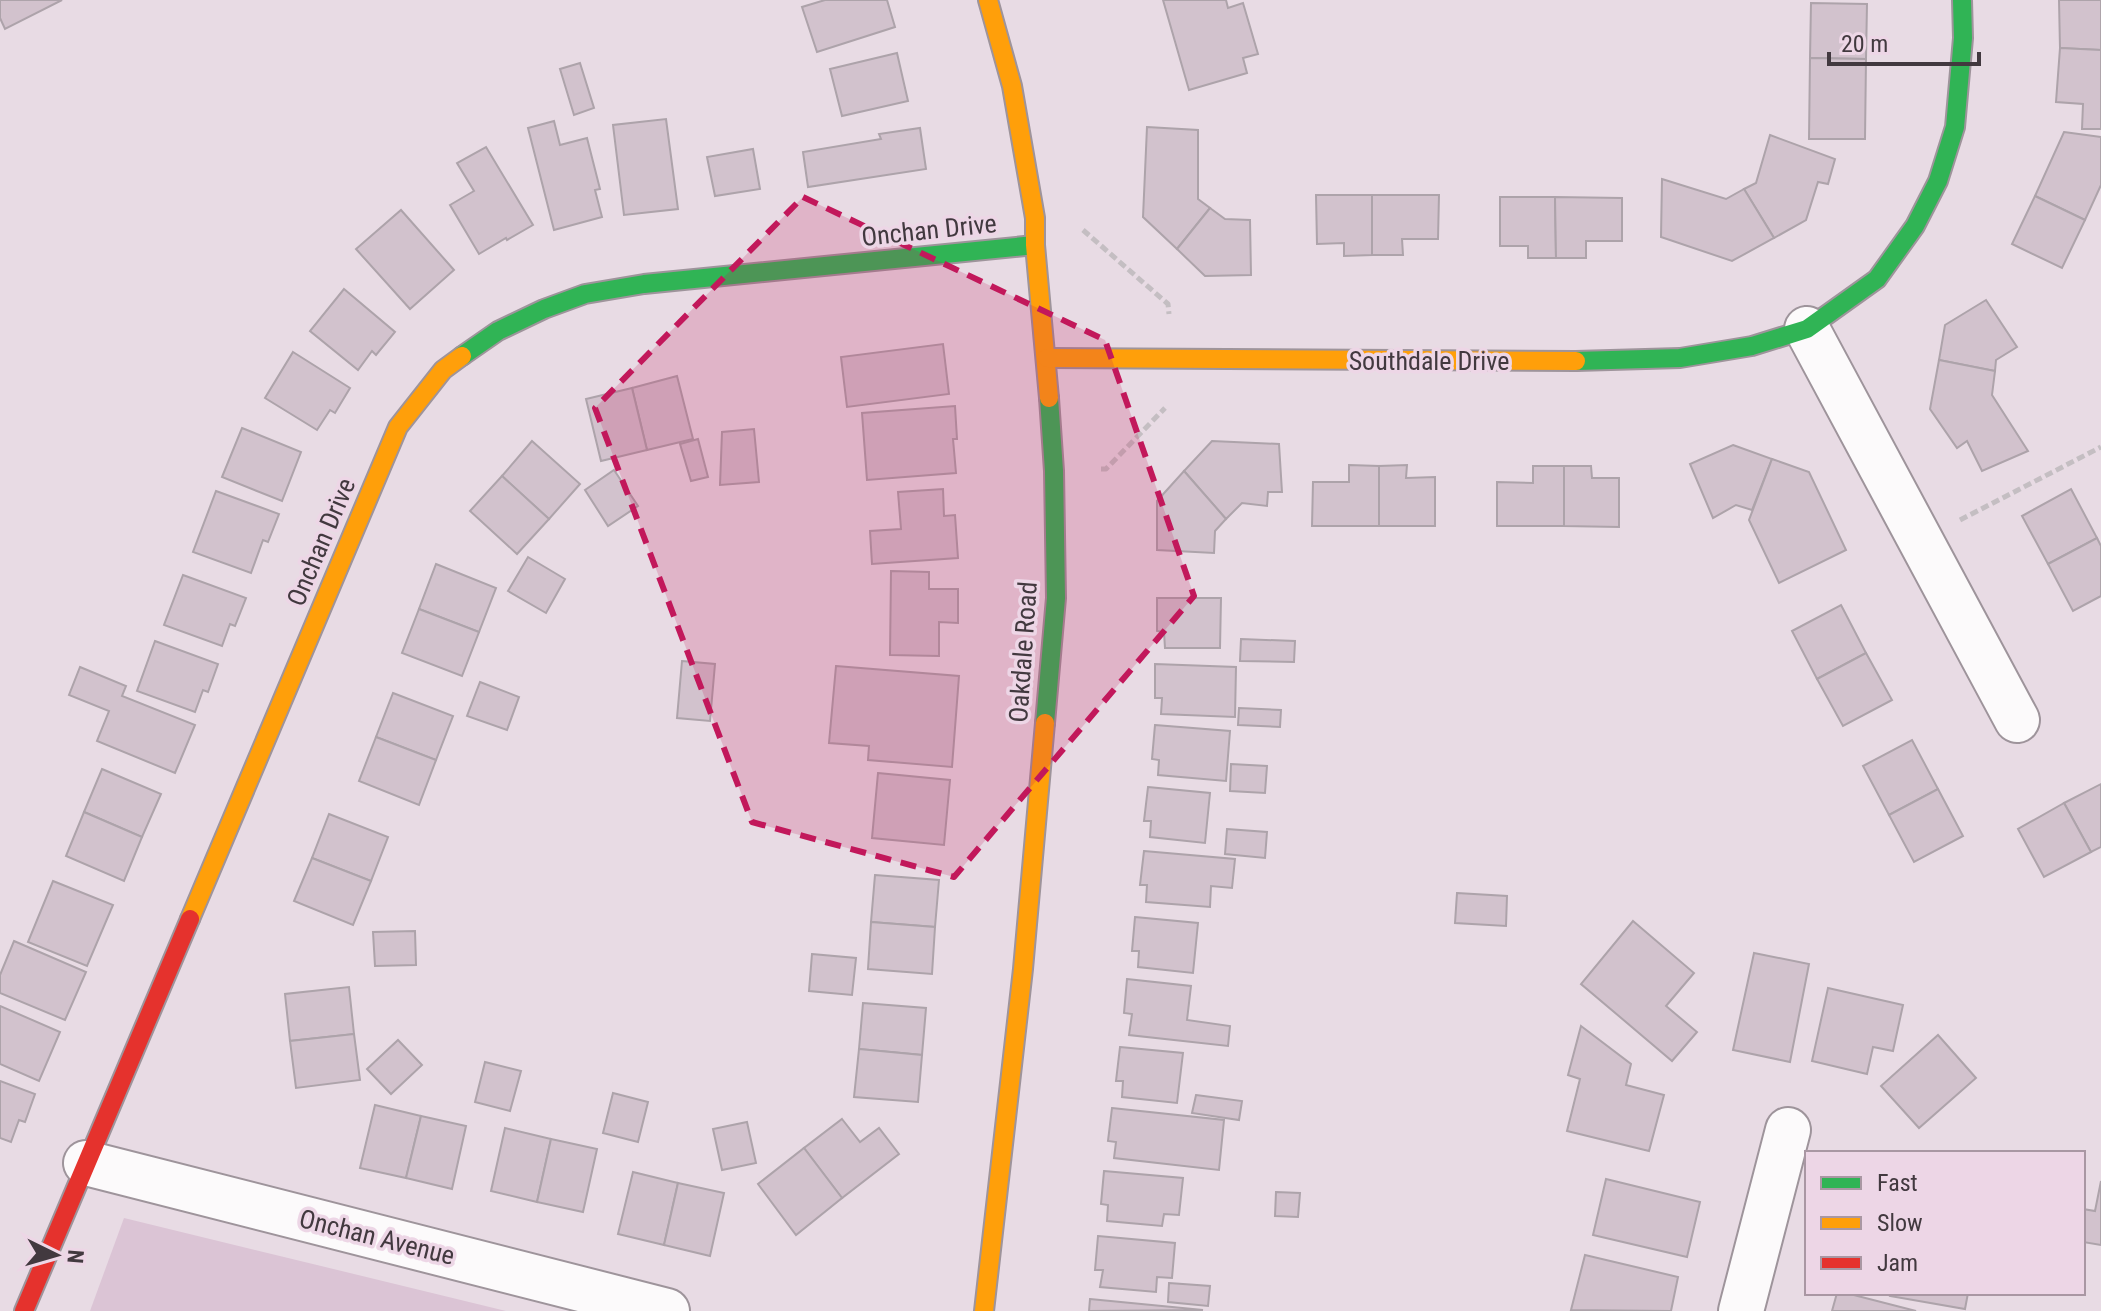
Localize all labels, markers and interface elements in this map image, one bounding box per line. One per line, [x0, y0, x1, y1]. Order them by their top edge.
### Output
scale bar [1829, 16, 1979, 66]
text: 20 m [1841, 30, 1888, 58]
street label: Onchan Drive [860, 208, 998, 252]
street label: Southdale Drive [1349, 346, 1509, 376]
street label: Onchan Drive [281, 474, 361, 610]
street label: Oakdale Road [1003, 581, 1043, 723]
legend [1805, 1151, 2085, 1295]
text: Fast [1877, 1169, 1918, 1197]
street label: Onchan Avenue [296, 1203, 458, 1271]
text: Slow [1877, 1209, 1923, 1237]
north arrow [16, 1215, 96, 1295]
text: N [62, 1249, 88, 1265]
text: Jam [1877, 1249, 1918, 1277]

